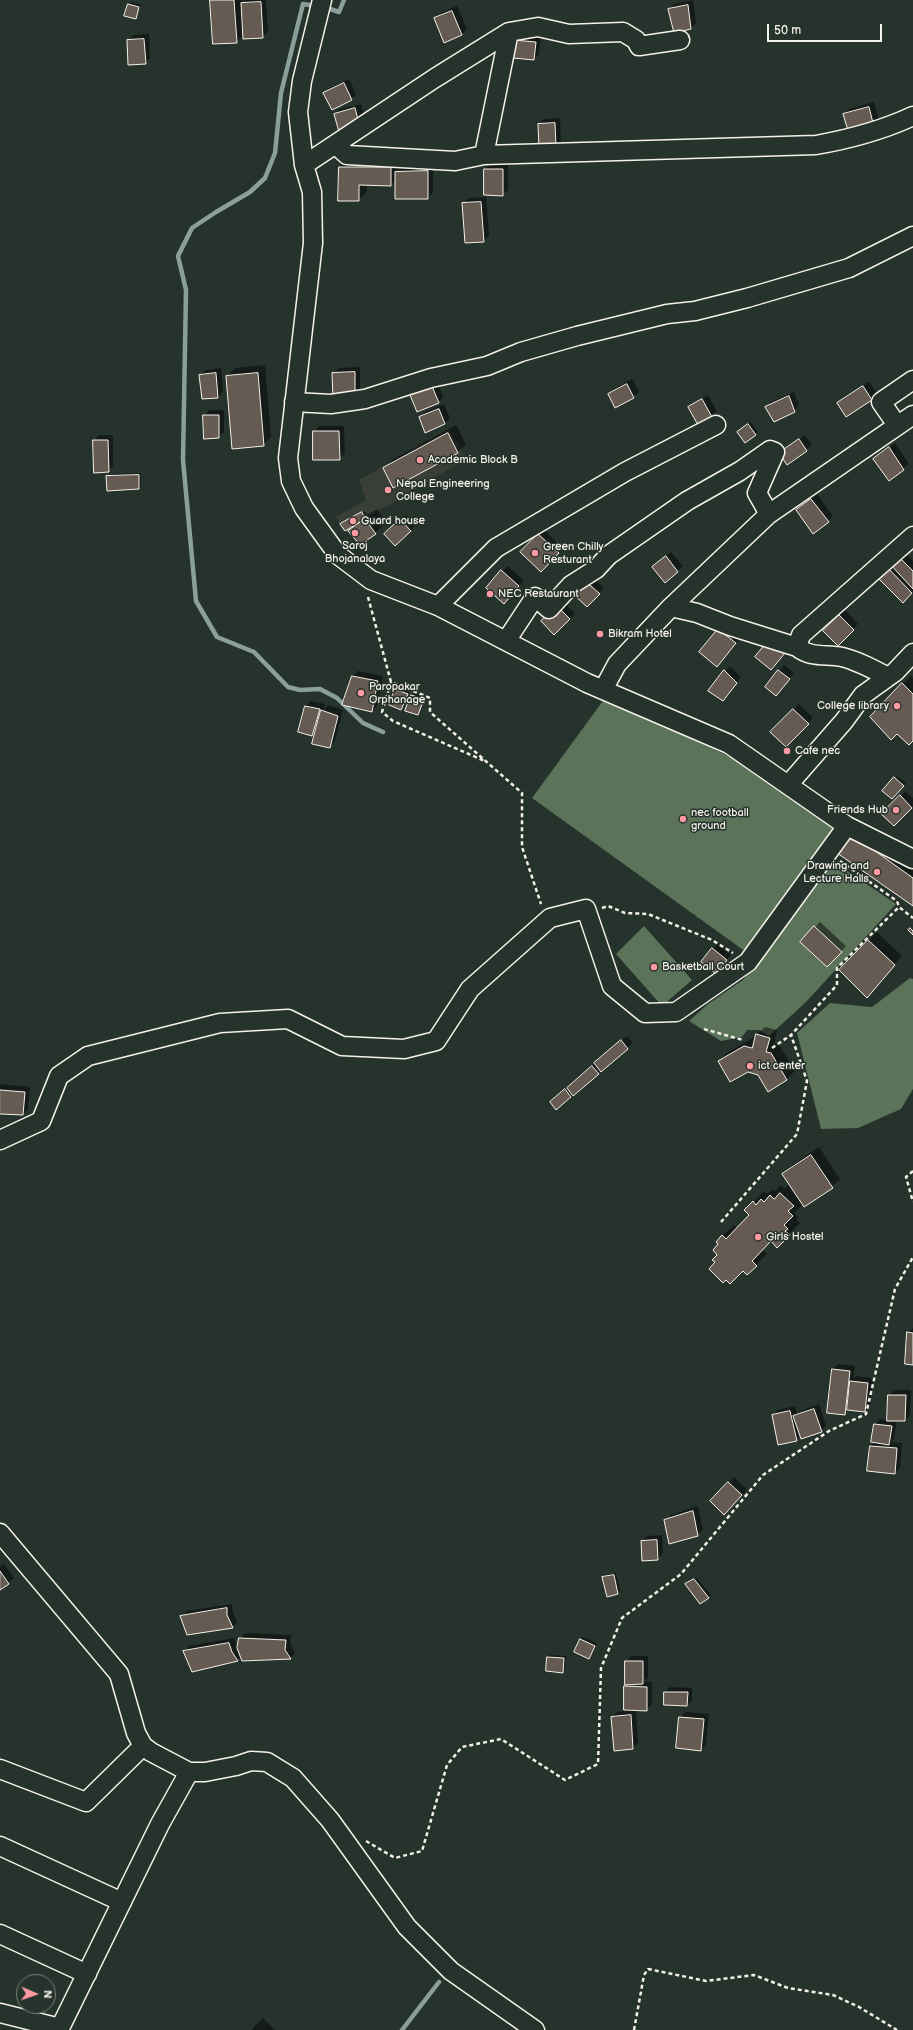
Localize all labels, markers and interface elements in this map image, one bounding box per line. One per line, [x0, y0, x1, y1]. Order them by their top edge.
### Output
scale bar [769, 16, 884, 42]
text: 50 m [774, 23, 801, 38]
place label: Academic Block B [428, 453, 518, 467]
marker: Academic Block B [415, 455, 425, 465]
place label: Nepal Engineering College [396, 477, 490, 503]
marker: Nepal Engineering College [383, 485, 393, 495]
place label: Guard house [361, 514, 425, 528]
marker: Guard house [348, 516, 358, 526]
marker: Saroj Bhojanalaya [350, 528, 360, 538]
place label: Saroj Bhojanalaya [325, 539, 385, 565]
place label: Green Chilly Resturant [543, 540, 604, 566]
marker: Green Chilly Resturant [530, 548, 540, 558]
place label: NEC Restaurant [498, 587, 579, 601]
marker: NEC Restaurant [485, 589, 495, 599]
place label: Bikram Hotel [608, 627, 672, 641]
marker: Bikram Hotel [595, 629, 605, 639]
place label: Paropakar Orphanage [369, 680, 425, 706]
marker: Paropakar Orphanage [356, 688, 366, 698]
place label: College library [817, 699, 889, 713]
marker: College library [892, 701, 902, 711]
place label: Cafe nec [795, 744, 840, 758]
marker: Cafe nec [782, 746, 792, 756]
place label: Friends Hub [827, 803, 888, 817]
marker: Friends Hub [891, 805, 901, 815]
place label: nec football ground [691, 806, 749, 832]
marker: nec football ground [678, 814, 688, 824]
place label: Drawing and Lecture Halls [803, 859, 869, 885]
marker: Drawing and Lecture Halls [872, 867, 882, 877]
place label: Basketball Court [662, 960, 744, 974]
marker: Basketball Court [649, 962, 659, 972]
place label: ict center [758, 1059, 805, 1073]
marker: ict center [745, 1061, 755, 1071]
place label: Girls Hostel [766, 1230, 823, 1244]
marker: Girls Hostel [753, 1232, 763, 1242]
north arrow [16, 1974, 56, 2014]
text: N [41, 1990, 54, 1999]

